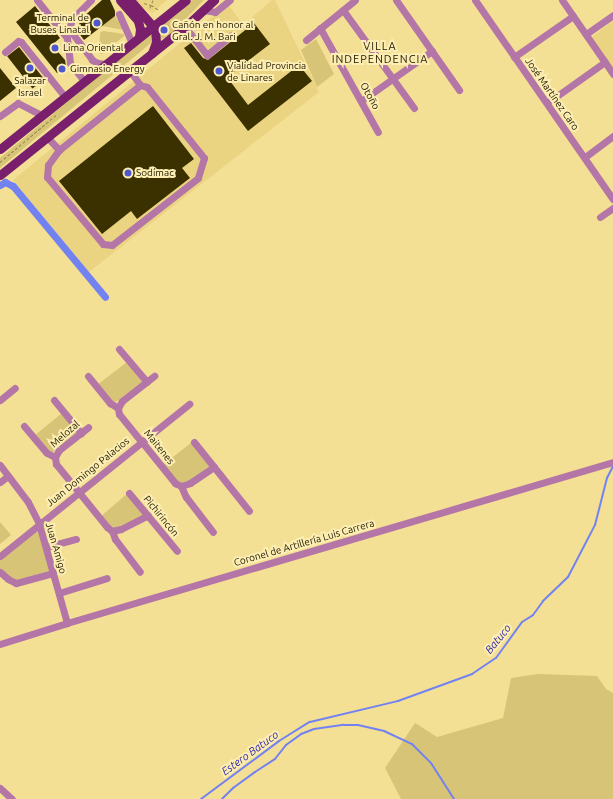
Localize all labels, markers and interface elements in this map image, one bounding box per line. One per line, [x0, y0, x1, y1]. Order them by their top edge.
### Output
place label: Terminal de Buses Linatal [30, 11, 89, 34]
marker: Terminal de Buses Linatal [92, 18, 102, 28]
place label: Cañón en honor al Gral. J. M. Bari [172, 18, 253, 42]
marker: Cañón en honor al Gral. J. M. Bari [159, 25, 169, 35]
district label: VILLA INDEPENDENCIA [332, 40, 428, 66]
place label: Lima Oriental [63, 42, 123, 54]
marker: Lima Oriental [50, 43, 60, 53]
street label: José Martínez Caro [522, 55, 582, 133]
place label: Vialidad Provincia de Linares [227, 59, 306, 82]
marker: Salazar Israel [25, 63, 35, 73]
place label: Gimnasio Energy [70, 63, 145, 75]
marker: Gimnasio Energy [57, 64, 67, 74]
marker: Vialidad Provincia de Linares [214, 66, 224, 76]
place label: Salazar Israel [14, 74, 46, 98]
street label: Otoño [358, 80, 382, 112]
place label: Sodimac [136, 167, 174, 179]
marker: Sodimac [123, 168, 133, 178]
street label: Melozal [48, 418, 82, 450]
street label: Maitenes [141, 427, 177, 467]
street label: Juan Domingo Palacios [44, 435, 132, 509]
street label: Pichirincón [141, 493, 181, 539]
street label: Coronel de Artillería Luis Carrera [232, 517, 376, 569]
street label: Juan Amigo [43, 521, 69, 575]
water label: Batuco [482, 622, 514, 656]
water label: Estero Batuco [219, 728, 281, 778]

